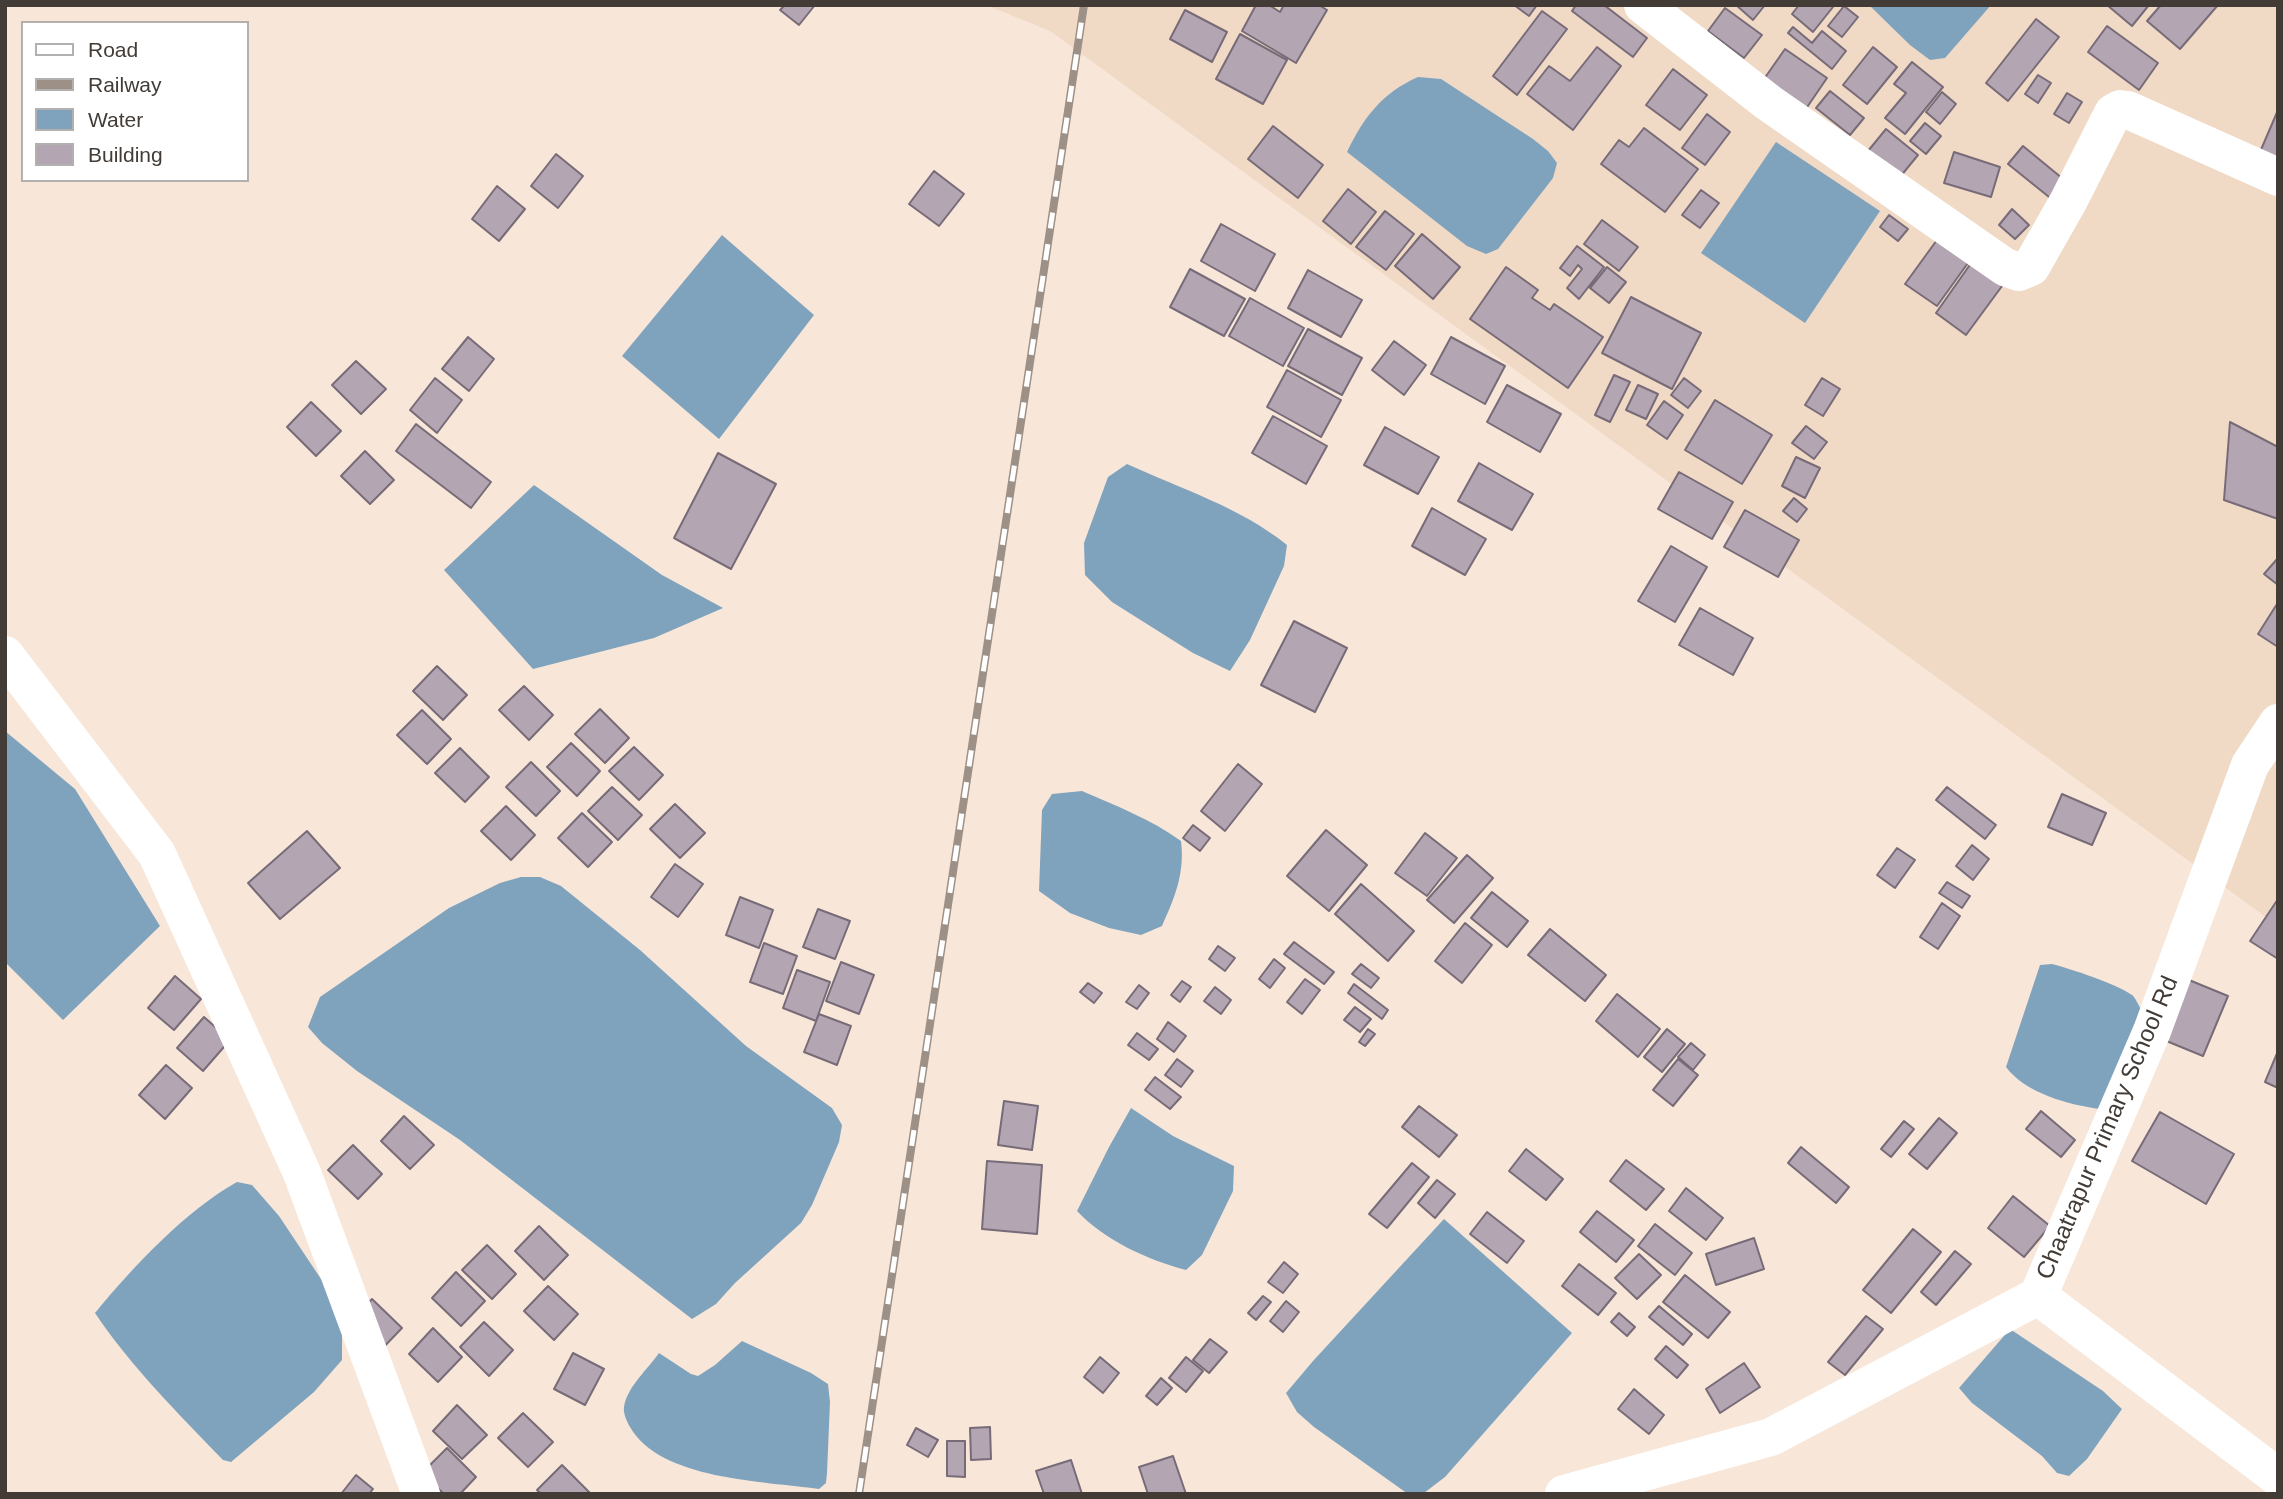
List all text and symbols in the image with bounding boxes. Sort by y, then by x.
legend [21,21,248,182]
text: Road [88,38,138,61]
text: Railway [88,73,162,96]
text: Water [88,108,143,131]
text: Building [88,143,163,166]
street label: Chaatrapur Primary School Rd [2031,972,2185,1284]

